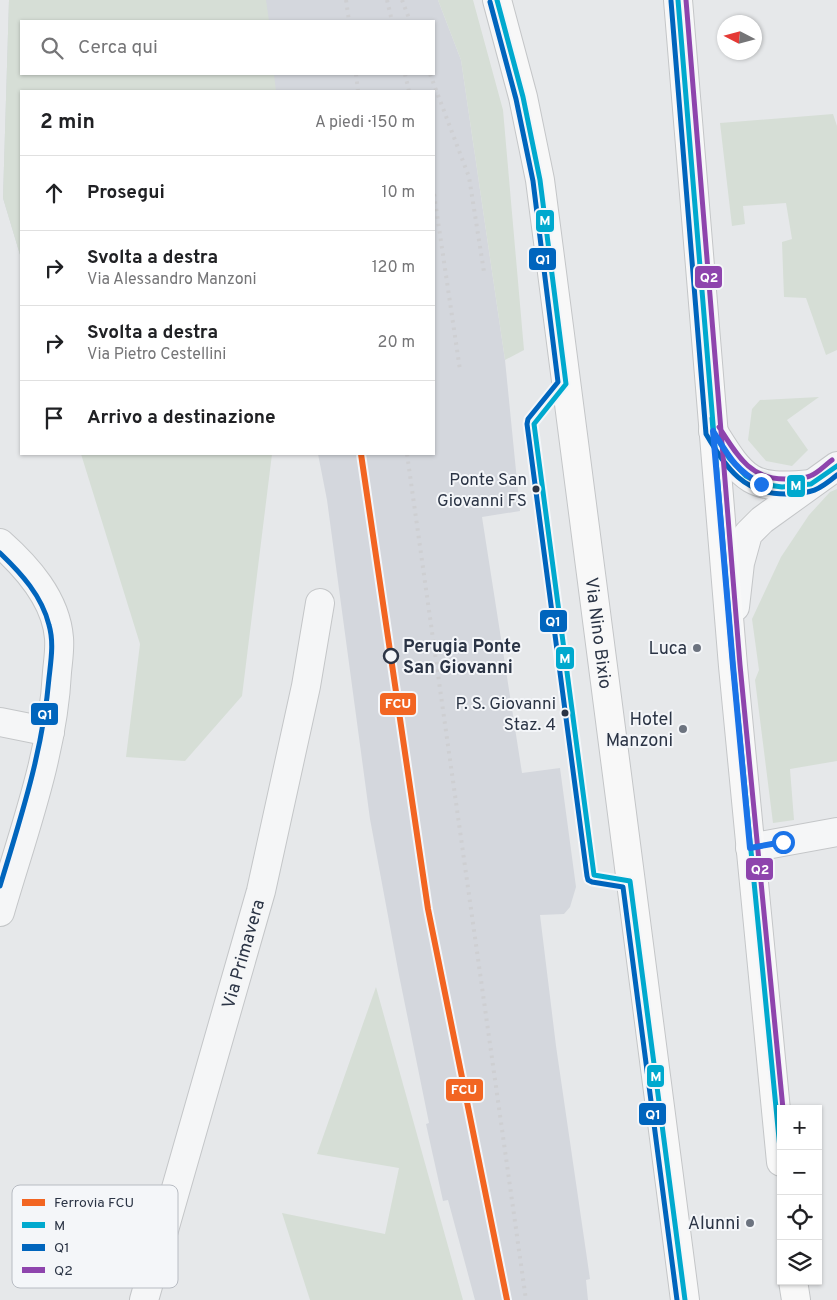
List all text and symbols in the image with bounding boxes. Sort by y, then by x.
north arrow [717,15,762,60]
search box [20,20,435,75]
icon: search [38,34,66,62]
text: Cerca qui [78,36,158,60]
text: 2 min [40,109,95,136]
text: A piedi · 150 m [315,113,415,133]
icon: ahead [40,179,68,207]
text: Prosegui [87,181,165,205]
text: 10 m [381,183,415,203]
line badge: M [535,209,555,233]
text: M [539,213,551,230]
text: Svolta a destra [87,246,218,270]
line badge: Q1 [528,247,557,271]
text: Q1 [535,252,551,269]
icon: right [40,254,68,282]
text: 120 m [372,258,415,278]
line badge: Q2 [694,265,723,289]
text: Via Alessandro Manzoni [87,270,257,290]
text: Q2 [700,270,718,287]
text: Svolta a destra [87,321,218,345]
icon: right [40,329,68,357]
text: 20 m [378,333,415,353]
text: Via Pietro Cestellini [87,345,226,365]
icon: arrive [40,404,68,432]
text: Arrivo a destinazione [87,406,276,430]
place label: Ponte San Giovanni FS [437,470,527,513]
route end [750,473,773,496]
line badge: M [786,474,806,498]
text: M [790,478,802,495]
marker: Ponte San Giovanni FS [531,484,541,494]
street label: Via Nino Bixio [579,576,616,690]
line badge: Q1 [539,609,568,633]
text: Q1 [545,614,561,631]
place label: Perugia Ponte San Giovanni [403,636,521,680]
place label: Luca [649,638,687,661]
marker: Luca [691,642,703,654]
line badge: M [555,646,575,670]
marker: Perugia Ponte San Giovanni [383,648,399,664]
text: M [559,651,571,668]
line badge: FCU [379,692,417,716]
place label: P. S. Giovanni Staz. 4 [455,694,556,737]
text: FCU [385,696,411,713]
line badge: Q1 [30,702,59,726]
text: Q1 [37,707,53,724]
marker: P. S. Giovanni Staz. 4 [560,708,570,718]
place label: Hotel Manzoni [606,709,673,753]
marker: Hotel Manzoni [677,723,689,735]
route start [772,831,795,854]
line badge: Q2 [745,857,774,881]
text: Q2 [751,862,769,879]
street label: Via Primavera [218,897,271,1012]
line badge: M [646,1064,665,1088]
text: M [650,1069,662,1086]
line badge: FCU [445,1078,484,1102]
text: FCU [451,1082,477,1099]
line badge: Q1 [638,1102,667,1126]
map controls [777,1105,822,1285]
button: + [777,1105,822,1150]
text: Q1 [645,1107,661,1124]
button: − [777,1150,822,1195]
legend [12,1185,178,1288]
text: Ferrovia FCU [54,1195,134,1212]
button: locate [777,1195,822,1240]
place label: Alunni [688,1213,740,1236]
marker: Alunni [744,1217,756,1229]
text: M [54,1218,65,1235]
text: Q1 [54,1240,69,1257]
button: layers [777,1240,822,1285]
text: Q2 [54,1263,73,1280]

